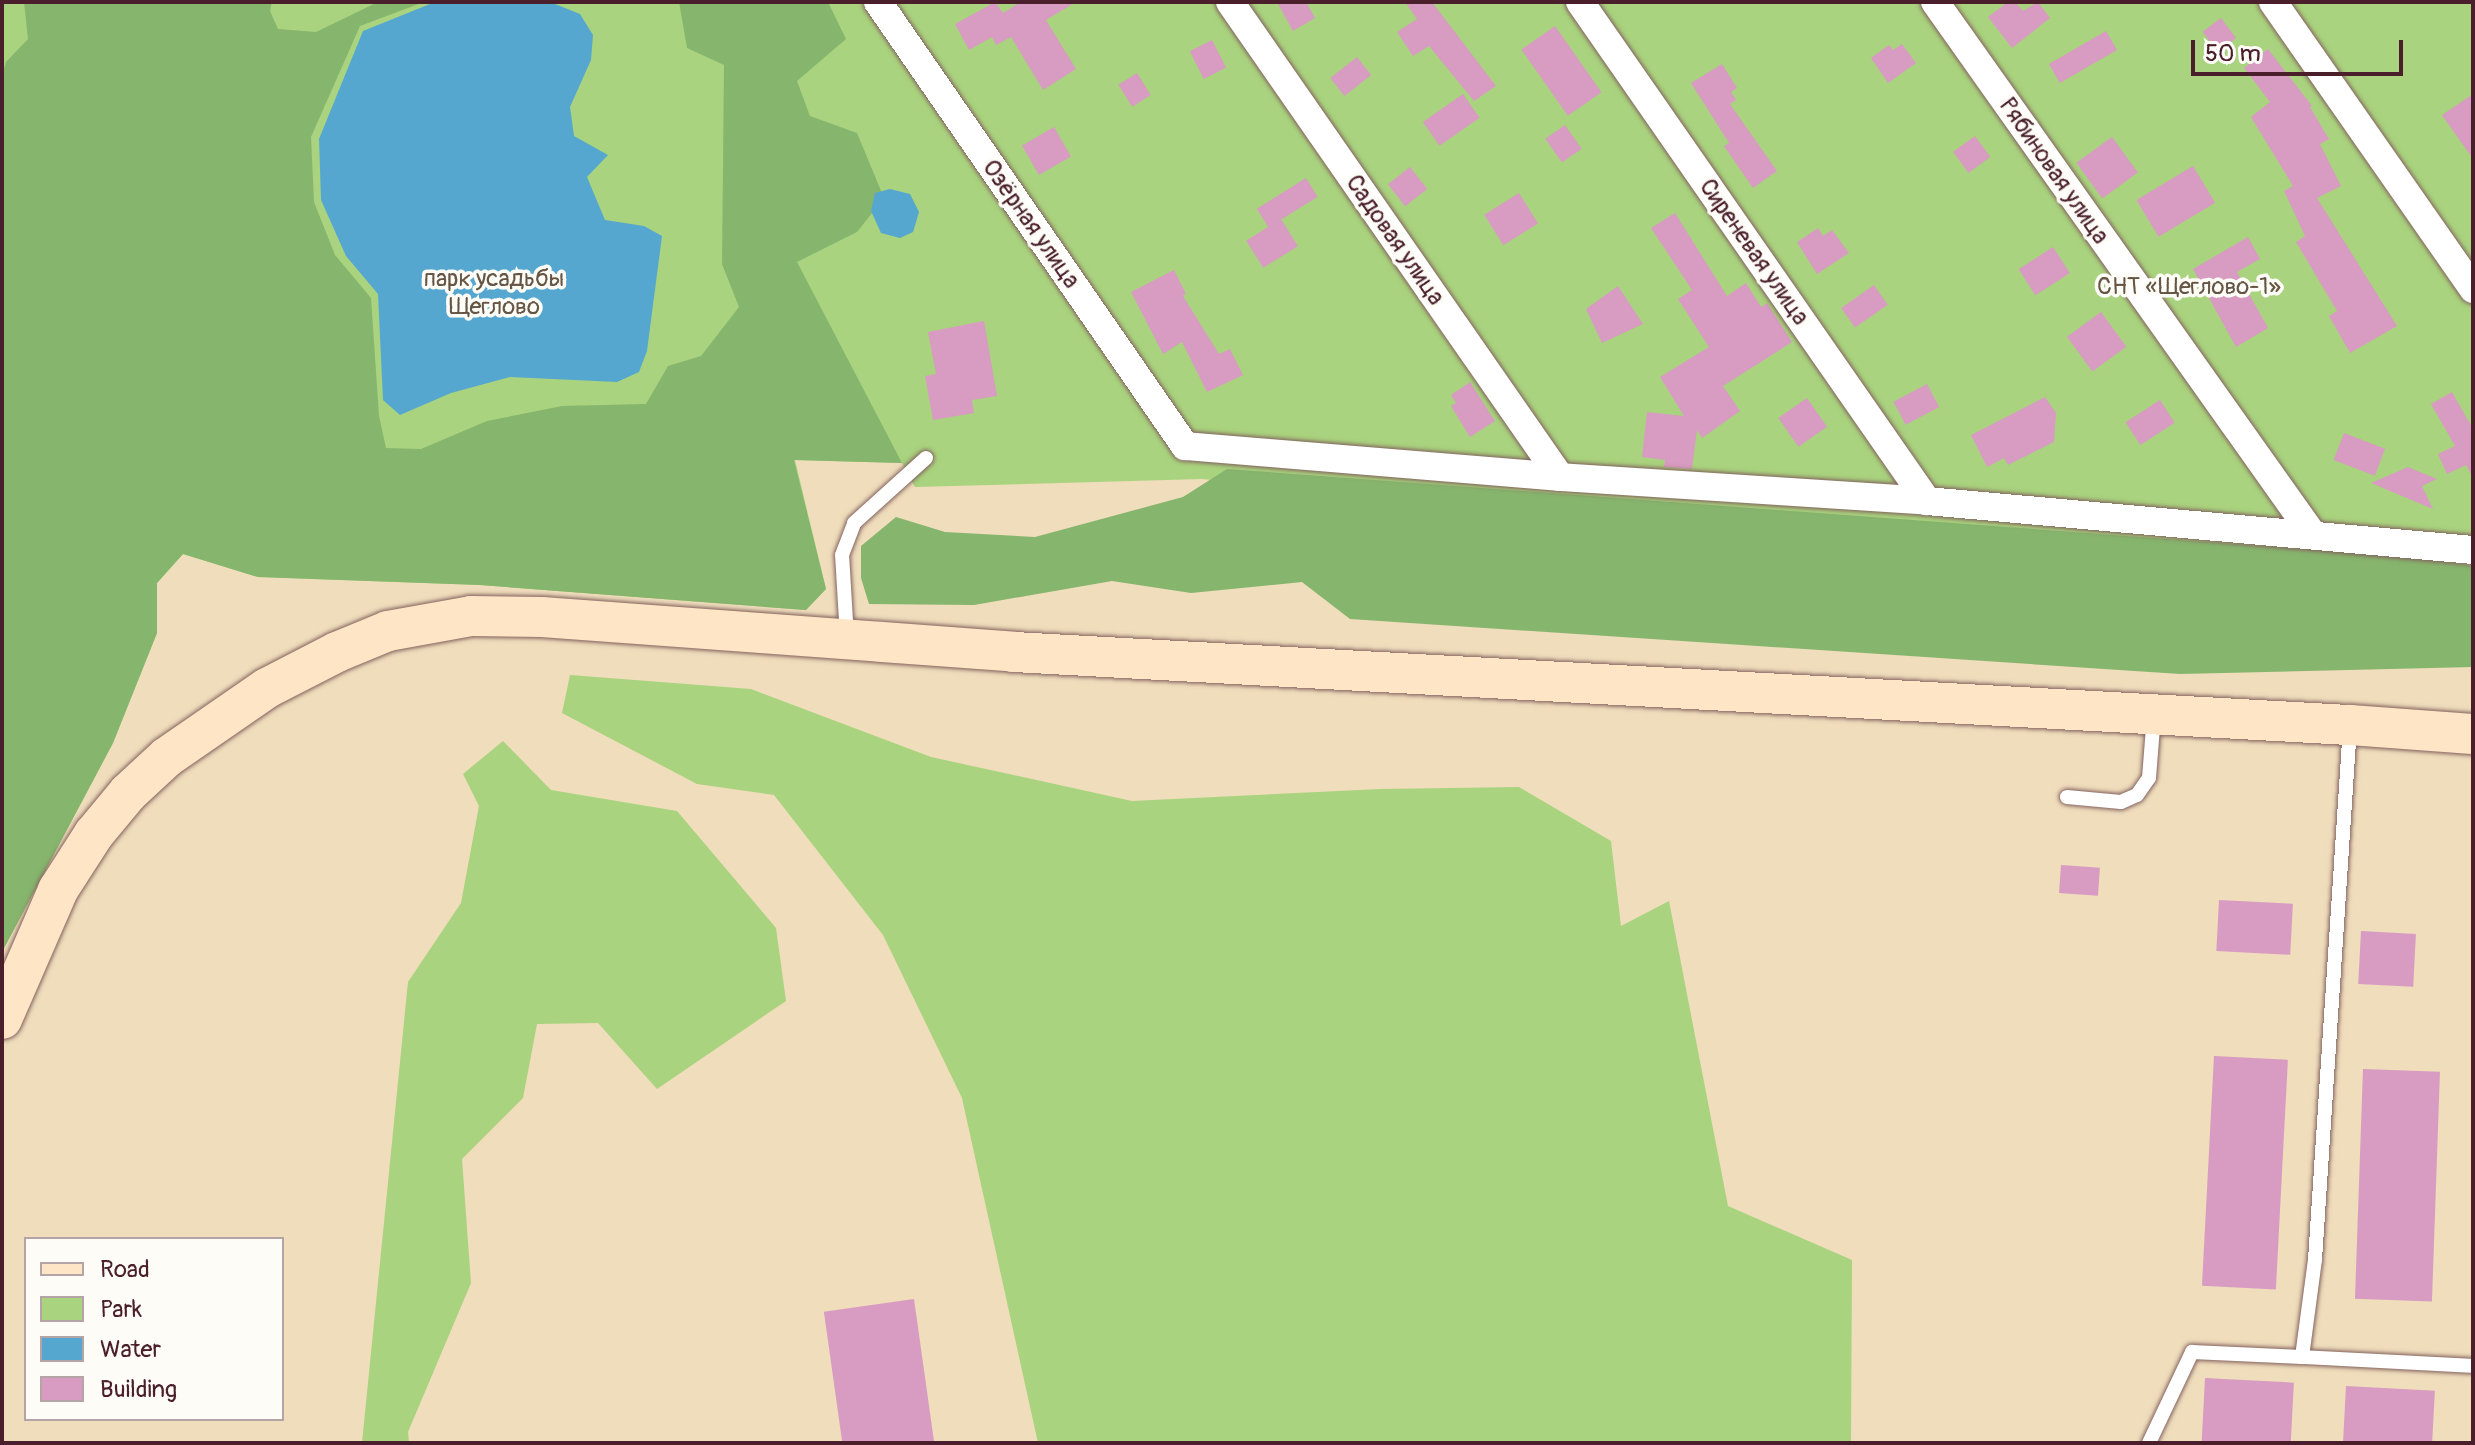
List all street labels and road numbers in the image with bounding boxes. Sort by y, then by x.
street label: Рябиновая улица [1993,92,2115,250]
street label: Озёрная улица [976,154,1086,294]
street label: Садовая улица [1339,169,1451,311]
street label: Сиреневая улица [1693,173,1815,331]

